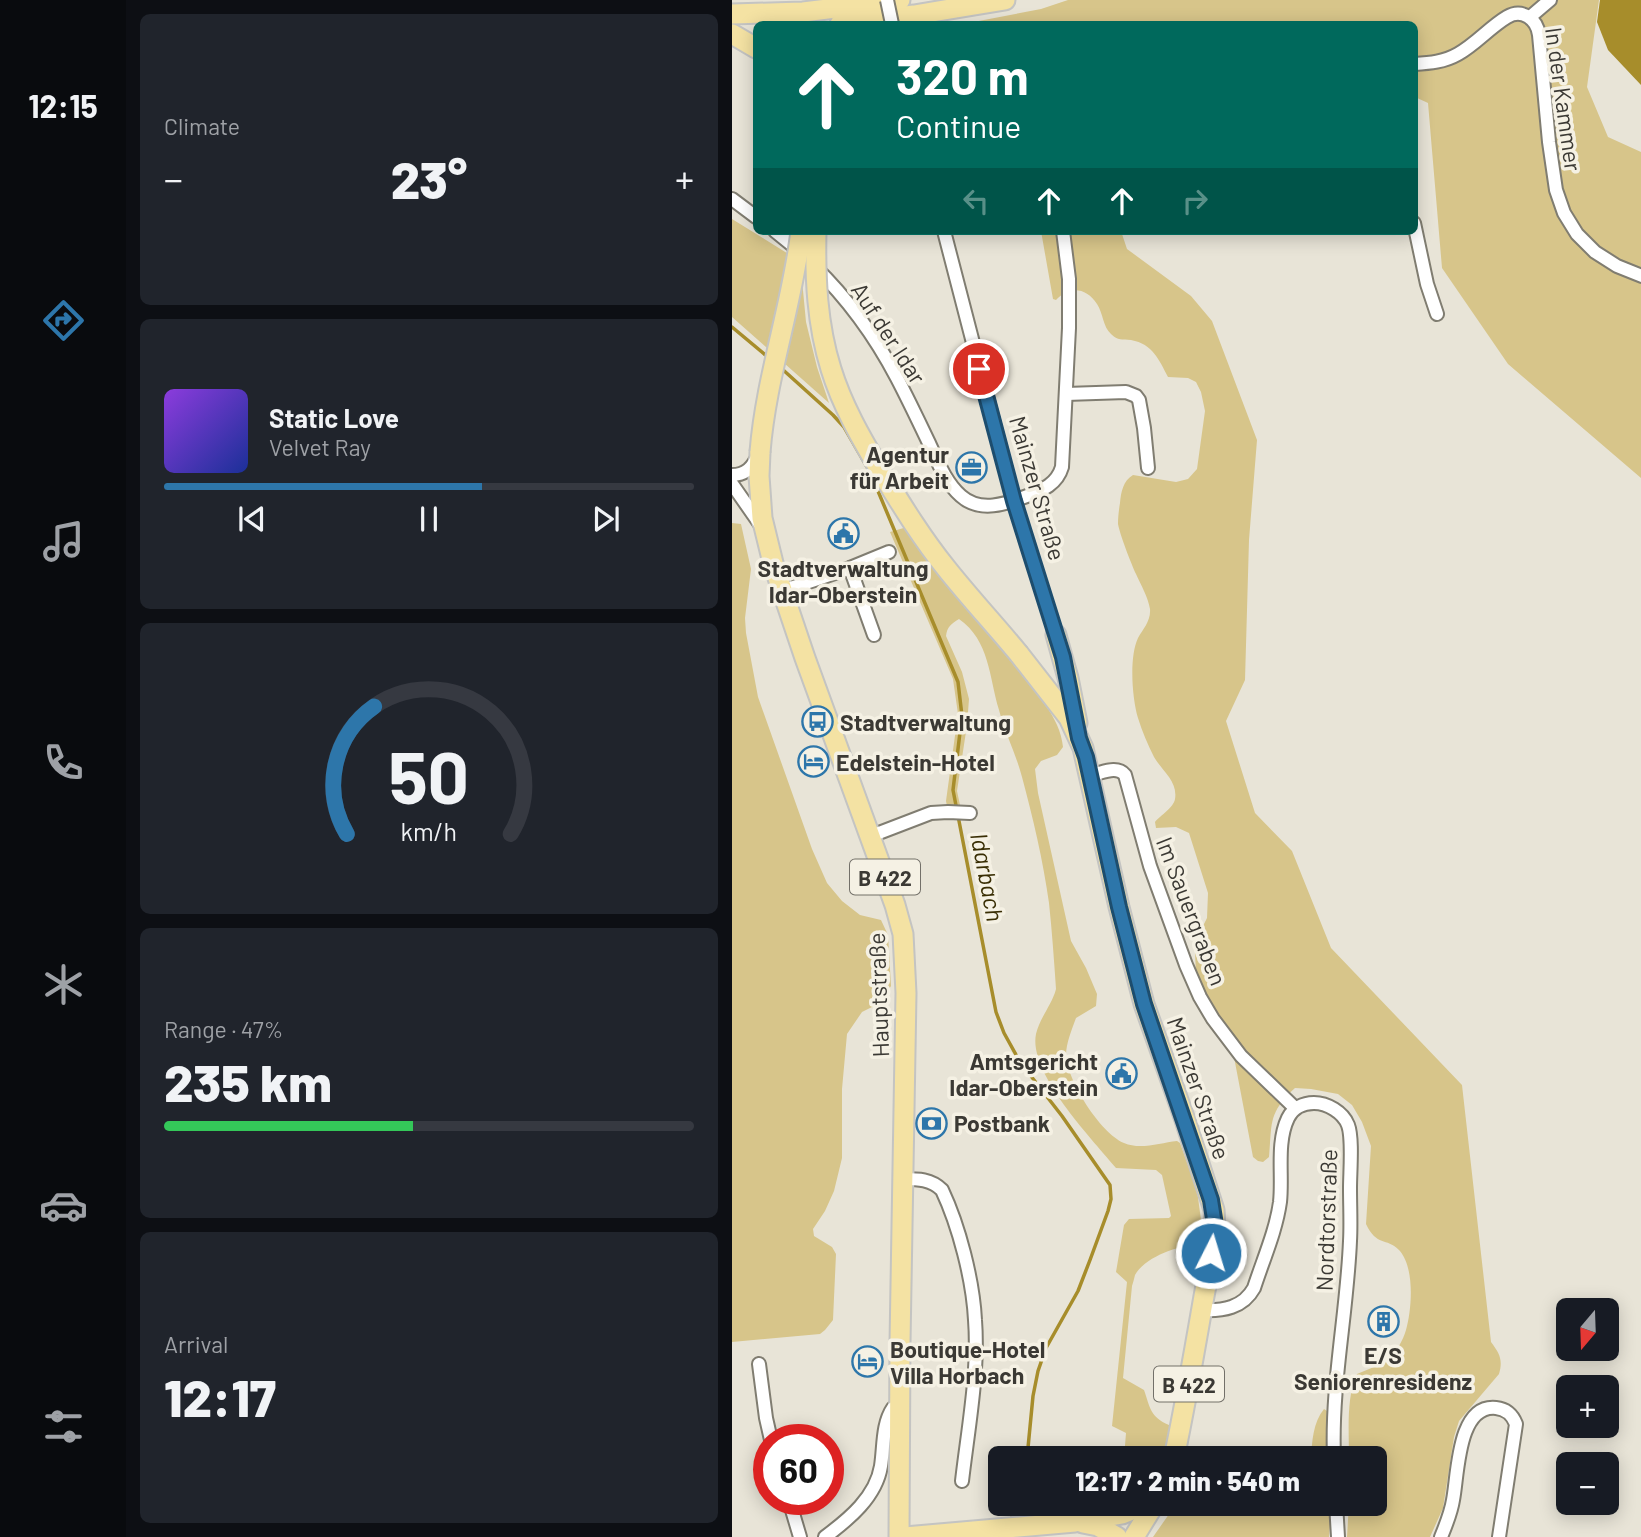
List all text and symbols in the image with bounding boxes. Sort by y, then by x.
street label: In der Kammer [1540,25,1588,173]
text: 320 m [896,46,1029,105]
icon: ahead [781,49,872,140]
text: 12:15 [28,86,98,124]
text: Continue [896,106,1021,144]
text: Climate [164,112,240,140]
text: 23° [391,147,467,209]
text: − [164,155,183,201]
text: + [675,155,694,201]
icon: left [957,182,995,220]
icon: ahead [1030,182,1068,220]
icon: ahead [1103,182,1141,220]
icon: right [1176,182,1214,220]
street label: Auf der Idar [846,277,933,390]
icon: directions [39,296,88,345]
pin [949,339,1009,399]
icon: arrive [960,350,998,388]
text: Static Love [269,402,399,433]
street label: Mainzer Straße [1004,413,1072,563]
text: Velvet Ray [269,433,371,461]
place label: Agentur für Arbeit [850,440,949,494]
office icon: Agentur für Arbeit [955,450,989,484]
icon: previous [233,500,271,538]
icon: pause [410,500,448,538]
icon: next [587,500,625,538]
icon: music [39,517,88,566]
public building icon: Stadtverwaltung Idar-Oberstein [826,517,860,551]
place label: Stadtverwaltung Idar-Oberstein [758,554,928,608]
bus stop icon: Stadtverwaltung [800,705,834,739]
place label: Stadtverwaltung [840,708,1011,736]
text: 50 [389,732,469,820]
icon: phone [39,738,88,787]
hotel icon: Edelstein-Hotel [796,745,830,779]
place label: Edelstein-Hotel [836,748,995,776]
text: km/h [401,816,457,846]
water label: Idarbach [965,830,1011,924]
street label: Im Sauergraben [1151,833,1233,989]
road number: B 422 [850,860,920,894]
street label: Hauptstraße [862,932,894,1058]
icon: climate [39,960,88,1009]
street label: Mainzer Straße [1162,1013,1236,1163]
text: Range · 47% [164,1015,283,1043]
place label: Amtsgericht Idar-Oberstein [949,1047,1098,1101]
text: 235 km [164,1050,332,1112]
public building icon: Amtsgericht Idar-Oberstein [1104,1057,1138,1091]
bank icon: Postbank [914,1106,948,1140]
place label: Postbank [954,1109,1050,1137]
street label: Nordtorstraße [1310,1148,1342,1292]
icon: car [39,1181,88,1230]
position arrow [1174,1216,1248,1290]
north arrow [1556,1298,1619,1362]
map controls [1556,1298,1619,1515]
building icon: E/S Seniorenresidenz [1366,1304,1400,1338]
text: Arrival [164,1330,228,1358]
place label: Boutique-Hotel Villa Horbach [890,1335,1045,1389]
place label: E/S Seniorenresidenz [1294,1341,1472,1395]
hotel icon: Boutique-Hotel Villa Horbach [850,1345,884,1379]
text: 12:17 [164,1365,276,1427]
road number: B 422 [1154,1366,1224,1402]
button: + [1556,1375,1619,1438]
icon: filters [39,1402,88,1451]
speed limit sign: 60 [753,1424,844,1515]
button: − [1556,1452,1619,1515]
text: 12:17 · 2 min · 540 m [1075,1465,1300,1496]

